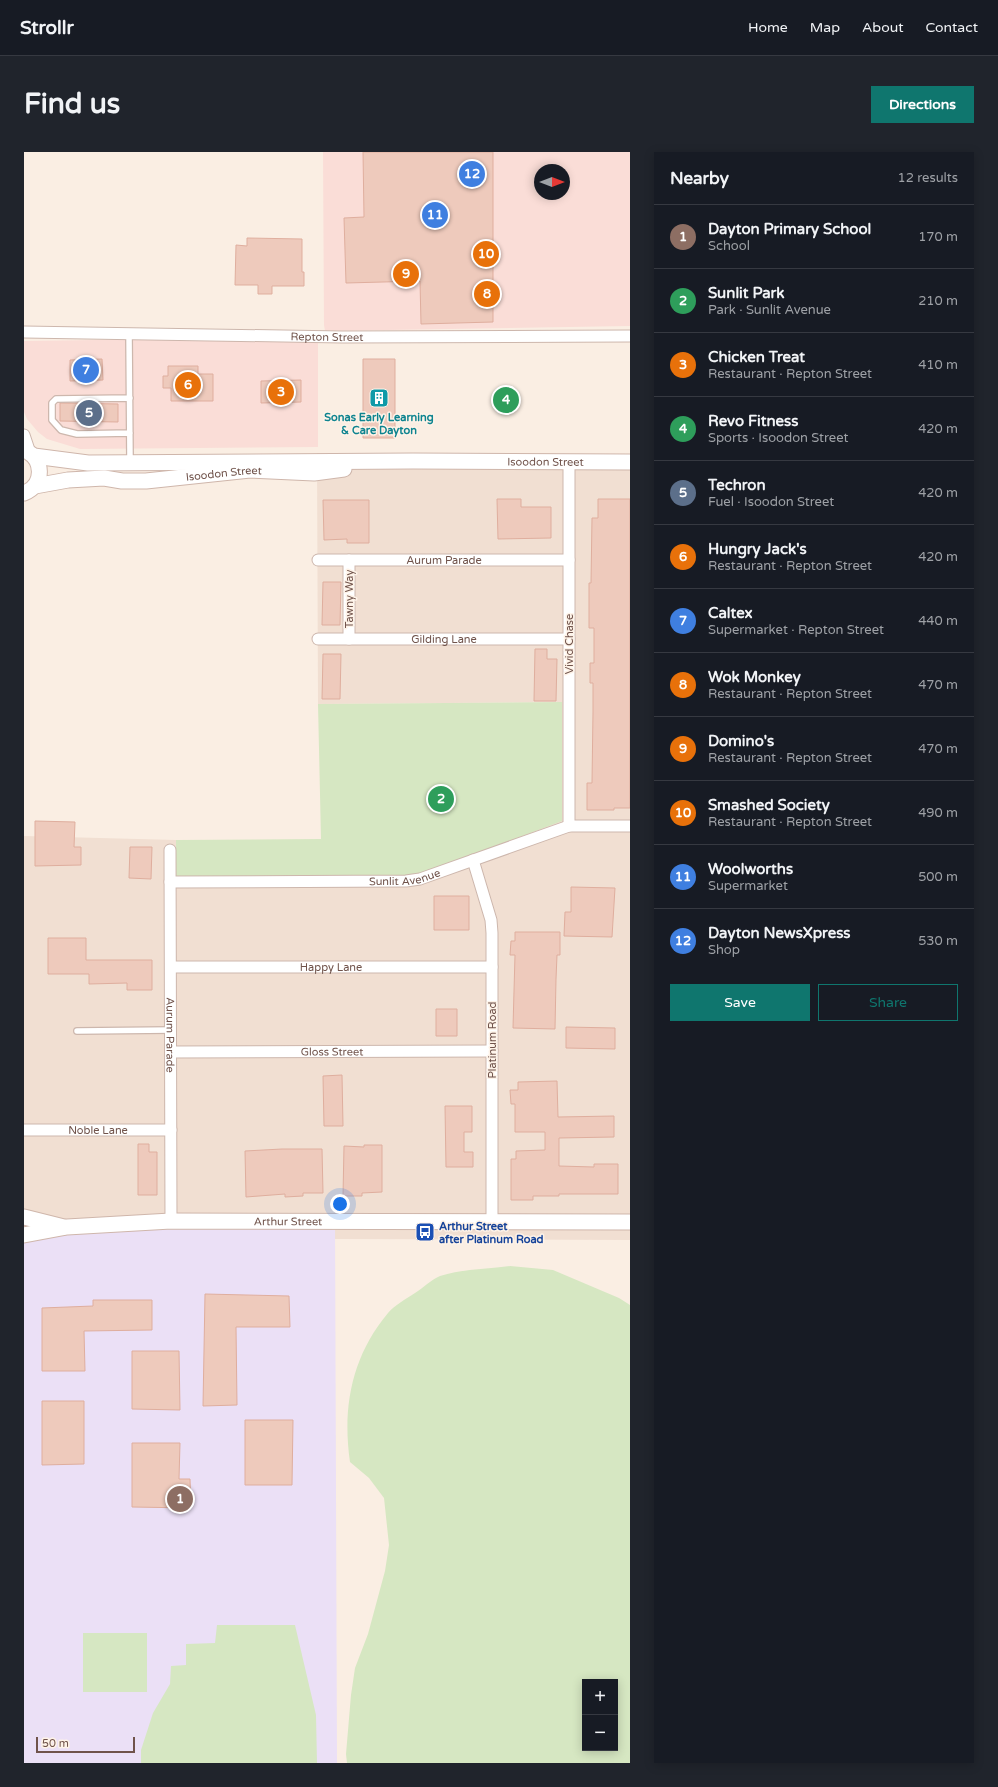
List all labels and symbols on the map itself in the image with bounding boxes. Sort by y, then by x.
pin: 12 [459,159,485,189]
north arrow [534,164,570,200]
pin: 11 [422,200,448,230]
pin: 10 [473,239,499,269]
pin: 9 [393,259,419,289]
pin: 8 [474,279,500,309]
street label: Repton Street [290,330,363,344]
pin: 7 [73,355,99,385]
pin: 6 [175,370,201,400]
pin: 3 [268,377,294,407]
pin: 4 [493,385,519,415]
building icon: Sonas Early Learning & Care Dayton [368,387,390,409]
pin: 5 [76,398,102,428]
place label: Sonas Early Learning & Care Dayton [324,411,434,438]
street label: Isoodon Street [507,455,584,468]
street label: Isoodon Street [185,463,262,483]
street label: Aurum Parade [406,554,482,567]
street label: Tawny Way [343,570,356,628]
street label: Vivid Chase [563,614,576,674]
street label: Gilding Lane [411,633,477,646]
pin: 2 [428,784,454,814]
street label: Sunlit Avenue [369,866,442,888]
street label: Happy Lane [300,961,362,974]
street label: Aurum Parade [164,997,177,1073]
street label: Platinum Road [486,1001,499,1079]
street label: Gloss Street [301,1045,363,1058]
street label: Noble Lane [68,1124,128,1137]
your location [330,1194,350,1214]
street label: Arthur Street [254,1215,322,1228]
place label: Arthur Street after Platinum Road [439,1220,544,1246]
bus stop icon: Arthur Street after Platinum Road [414,1221,436,1243]
pin: 1 [167,1484,193,1514]
scale bar [36,1735,135,1754]

